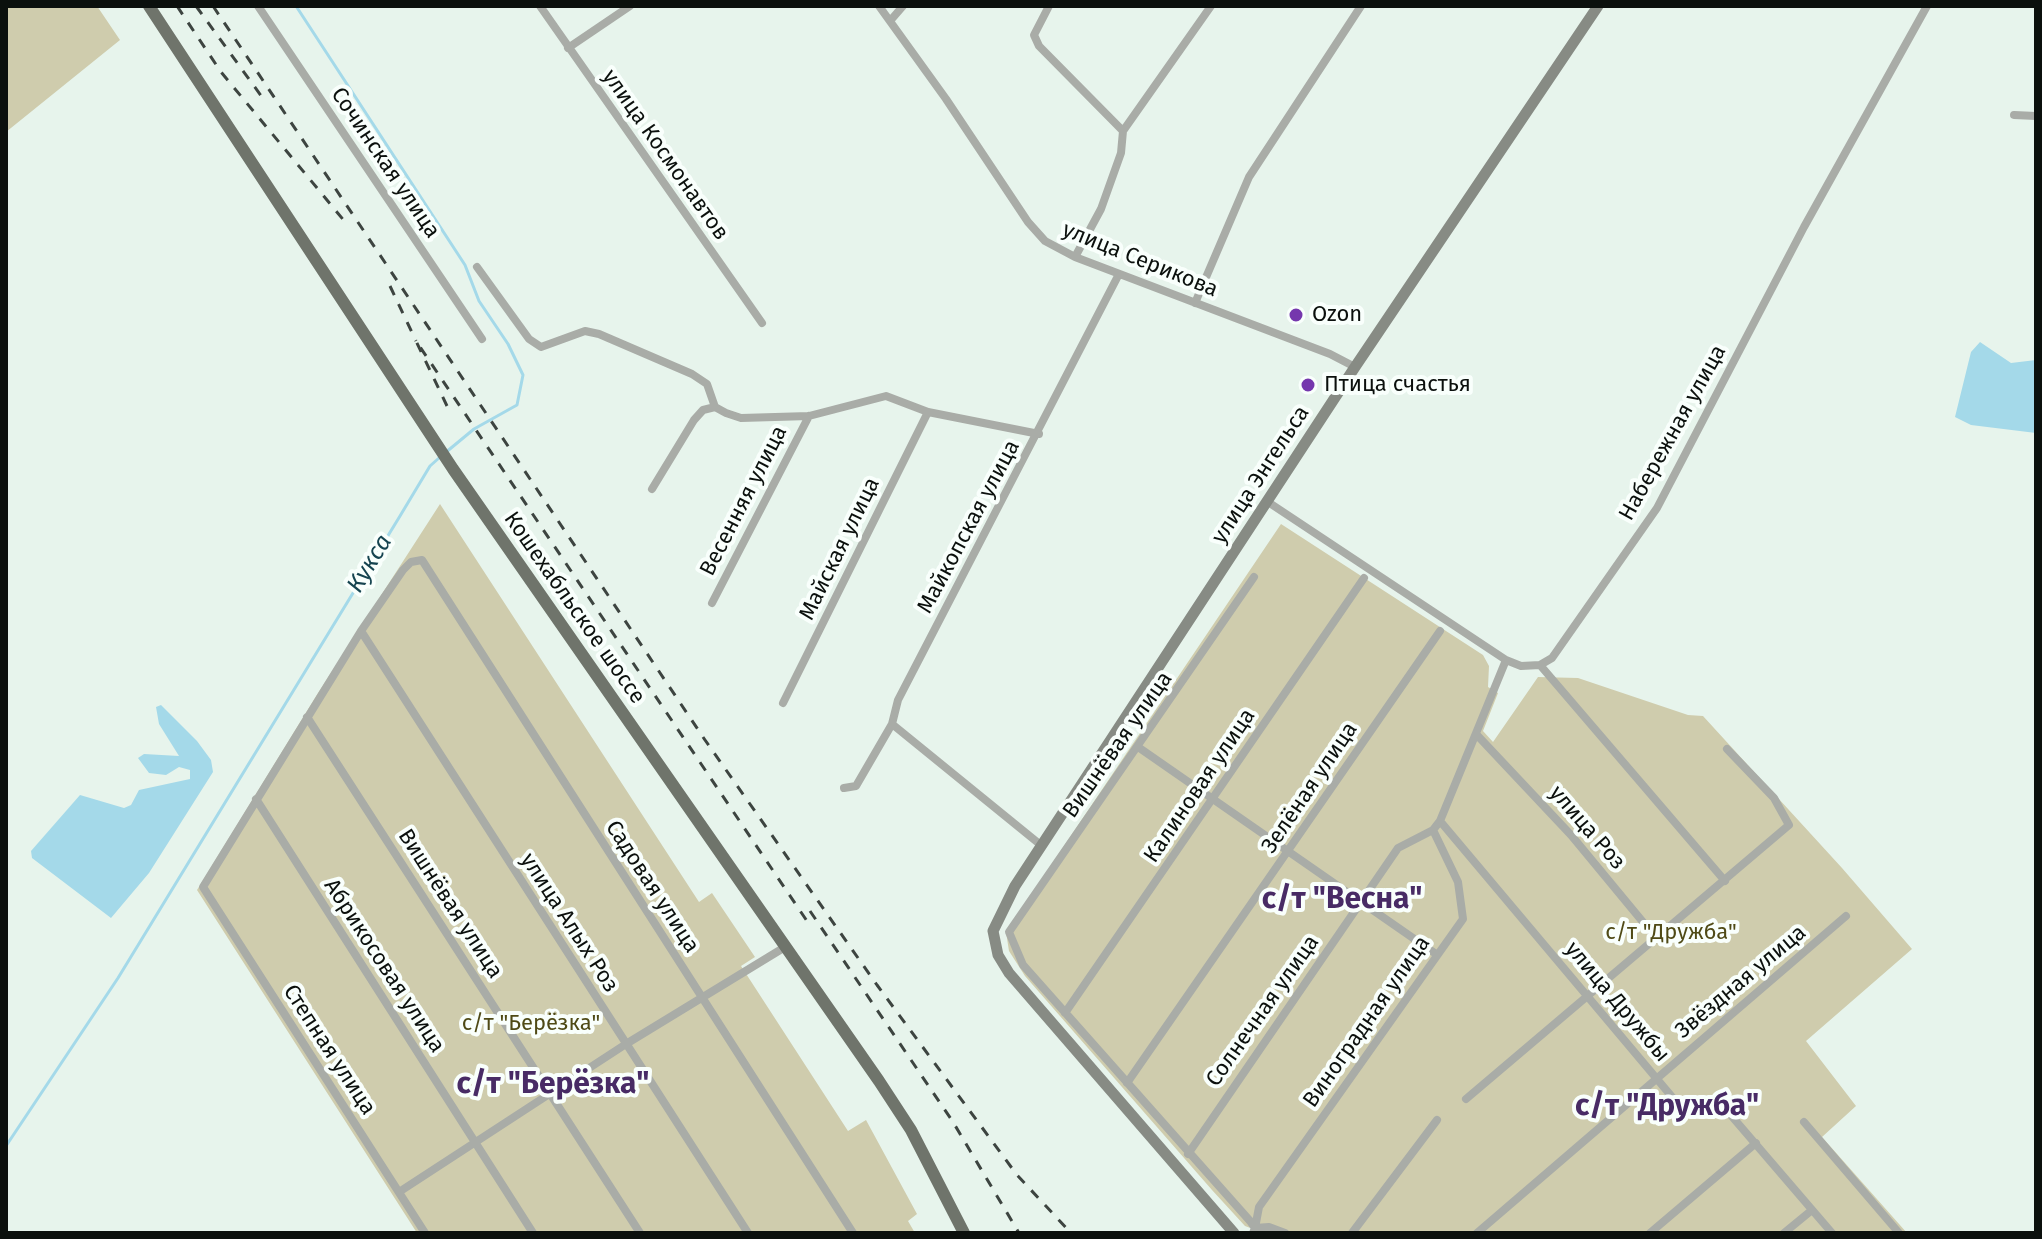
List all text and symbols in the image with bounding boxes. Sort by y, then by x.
street label: улица Космонавтов [596,65,734,245]
street label: Сочинская улица [325,83,445,243]
street label: улица Серикова [1058,217,1222,303]
place label: Ozon [1312,302,1362,328]
marker: Ozon [1287,306,1305,324]
street label: Набережная улица [1614,341,1732,525]
place label: Птица счастья [1324,372,1471,398]
marker: Птица счастья [1299,376,1317,394]
street label: улица Энгельса [1207,401,1315,549]
street label: Весенняя улица [695,422,793,580]
street label: Майкопская улица [912,436,1026,618]
street label: Майская улица [794,474,886,624]
street label: Кошехабльское шоссе [498,507,650,709]
water label: Кукса [341,530,399,598]
street label: Вишнёвая улица [1058,667,1178,823]
street label: Калиновая улица [1139,704,1261,868]
street label: Зелёная улица [1257,718,1363,858]
street label: улица Роз [1543,781,1631,875]
street label: Садовая улица [599,816,705,958]
street label: Вишнёвая улица [392,824,508,984]
street label: улица Алых Роз [514,849,624,997]
street label: Абрикосовая улица [318,874,450,1058]
district label: с/т "Весна" [1262,882,1422,918]
park label: с/т "Дружба" [1605,920,1737,946]
street label: Звёздная улица [1670,920,1812,1044]
street label: Солнечная улица [1201,930,1325,1092]
street label: Виноградная улица [1298,931,1436,1113]
street label: улица Дружбы [1559,936,1675,1068]
street label: Степная улица [277,980,381,1120]
park label: с/т "Берёзка" [462,1011,600,1037]
district label: с/т "Берёзка" [457,1067,649,1103]
district label: с/т "Дружба" [1575,1089,1759,1125]

